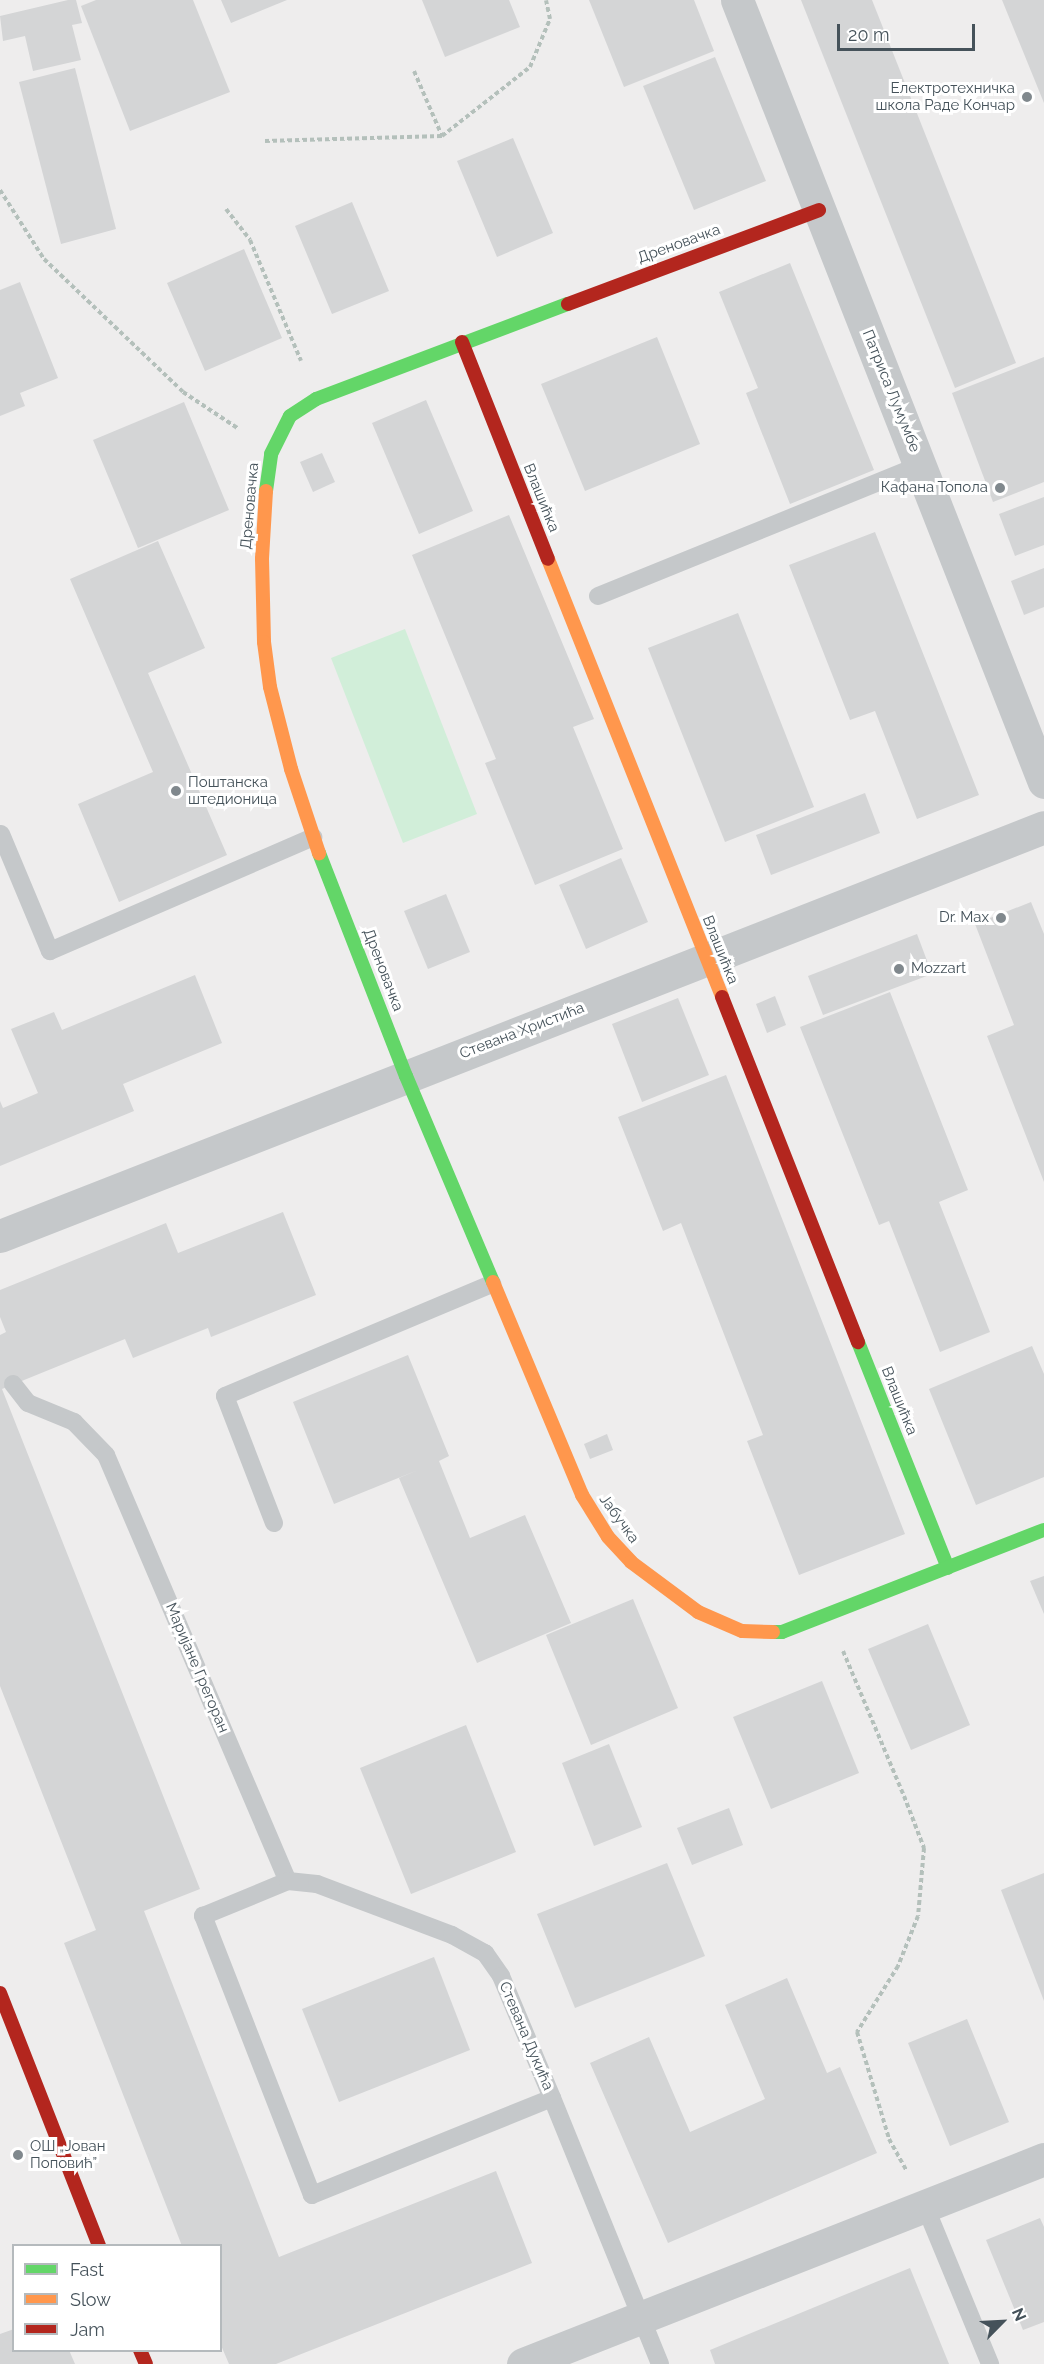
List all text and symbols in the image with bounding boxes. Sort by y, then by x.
scale bar [840,12,978,50]
text: 20 m [848,24,890,45]
place label: Електротехничка школа Раде Кончар [876,79,1015,114]
marker: Електротехничка школа Раде Кончар [1020,90,1034,104]
street label: Дреновачка [635,221,723,267]
street label: Патриса Лумумбе [858,327,924,455]
street label: Влашићка [519,461,563,535]
street label: Дреновачка [237,462,263,550]
place label: Кафана Топола [880,479,988,497]
marker: Кафана Топола [993,481,1007,495]
place label: Поштанска штедионица [188,773,277,808]
marker: Поштанска штедионица [169,784,183,798]
place label: Dr. Max [939,909,989,927]
marker: Dr. Max [994,911,1008,925]
street label: Влашићка [698,913,742,987]
street label: Дреновачка [359,926,407,1014]
place label: Mozzart [911,960,966,978]
marker: Mozzart [892,962,906,976]
street label: Стевана Христића [457,999,587,1063]
street label: Влашићка [877,1364,921,1438]
street label: Јабучка [595,1491,643,1547]
street label: Маријане Грегоран [161,1600,233,1736]
street label: Стевана Дукића [495,1979,557,2093]
place label: ОШ „Јован Поповић” [30,2137,105,2172]
marker: ОШ „Јован Поповић” [11,2148,25,2162]
legend [12,2244,222,2352]
text: Fast [70,2259,104,2280]
text: Slow [70,2289,111,2310]
north arrow [972,2292,1032,2352]
text: N [1008,2305,1030,2324]
text: Jam [70,2319,105,2340]

